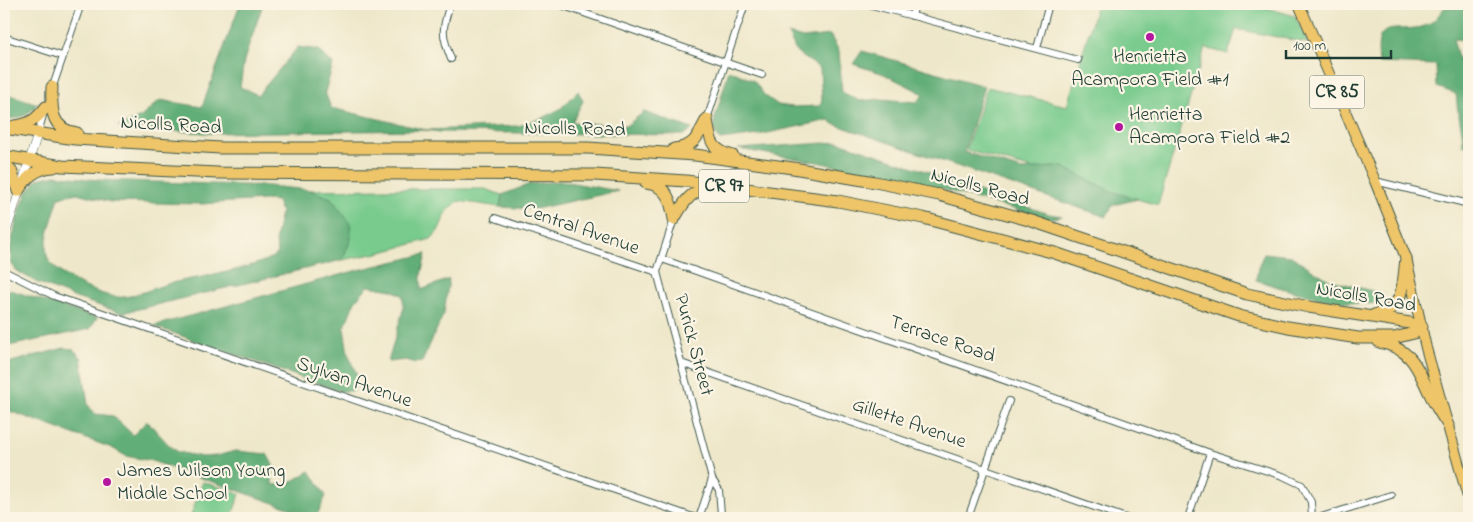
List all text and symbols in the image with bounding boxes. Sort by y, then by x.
scale bar [1286,28,1390,60]
marker: Henrietta Acampora Field #1 [1144,31,1156,43]
text: 100 m [1293,35,1326,57]
place label: Henrietta Acampora Field #1 [1071,43,1229,95]
road number: CR 85 [1310,75,1364,108]
place label: Henrietta Acampora Field #2 [1129,101,1290,153]
street label: Nicolls Road [120,109,222,143]
street label: Nicolls Road [524,115,626,145]
marker: Henrietta Acampora Field #2 [1113,121,1125,133]
street label: Nicolls Road [927,161,1033,215]
road number: CR 97 [699,170,749,202]
street label: Central Avenue [519,196,643,264]
street label: Nicolls Road [1314,275,1418,321]
street label: Purick Street [665,291,721,400]
street label: Terrace Road [885,308,999,372]
street label: Sylvan Avenue [292,350,416,416]
street label: Gillette Avenue [848,391,970,457]
place label: James Wilson Young Middle School [117,457,285,509]
marker: James Wilson Young Middle School [101,476,113,488]

